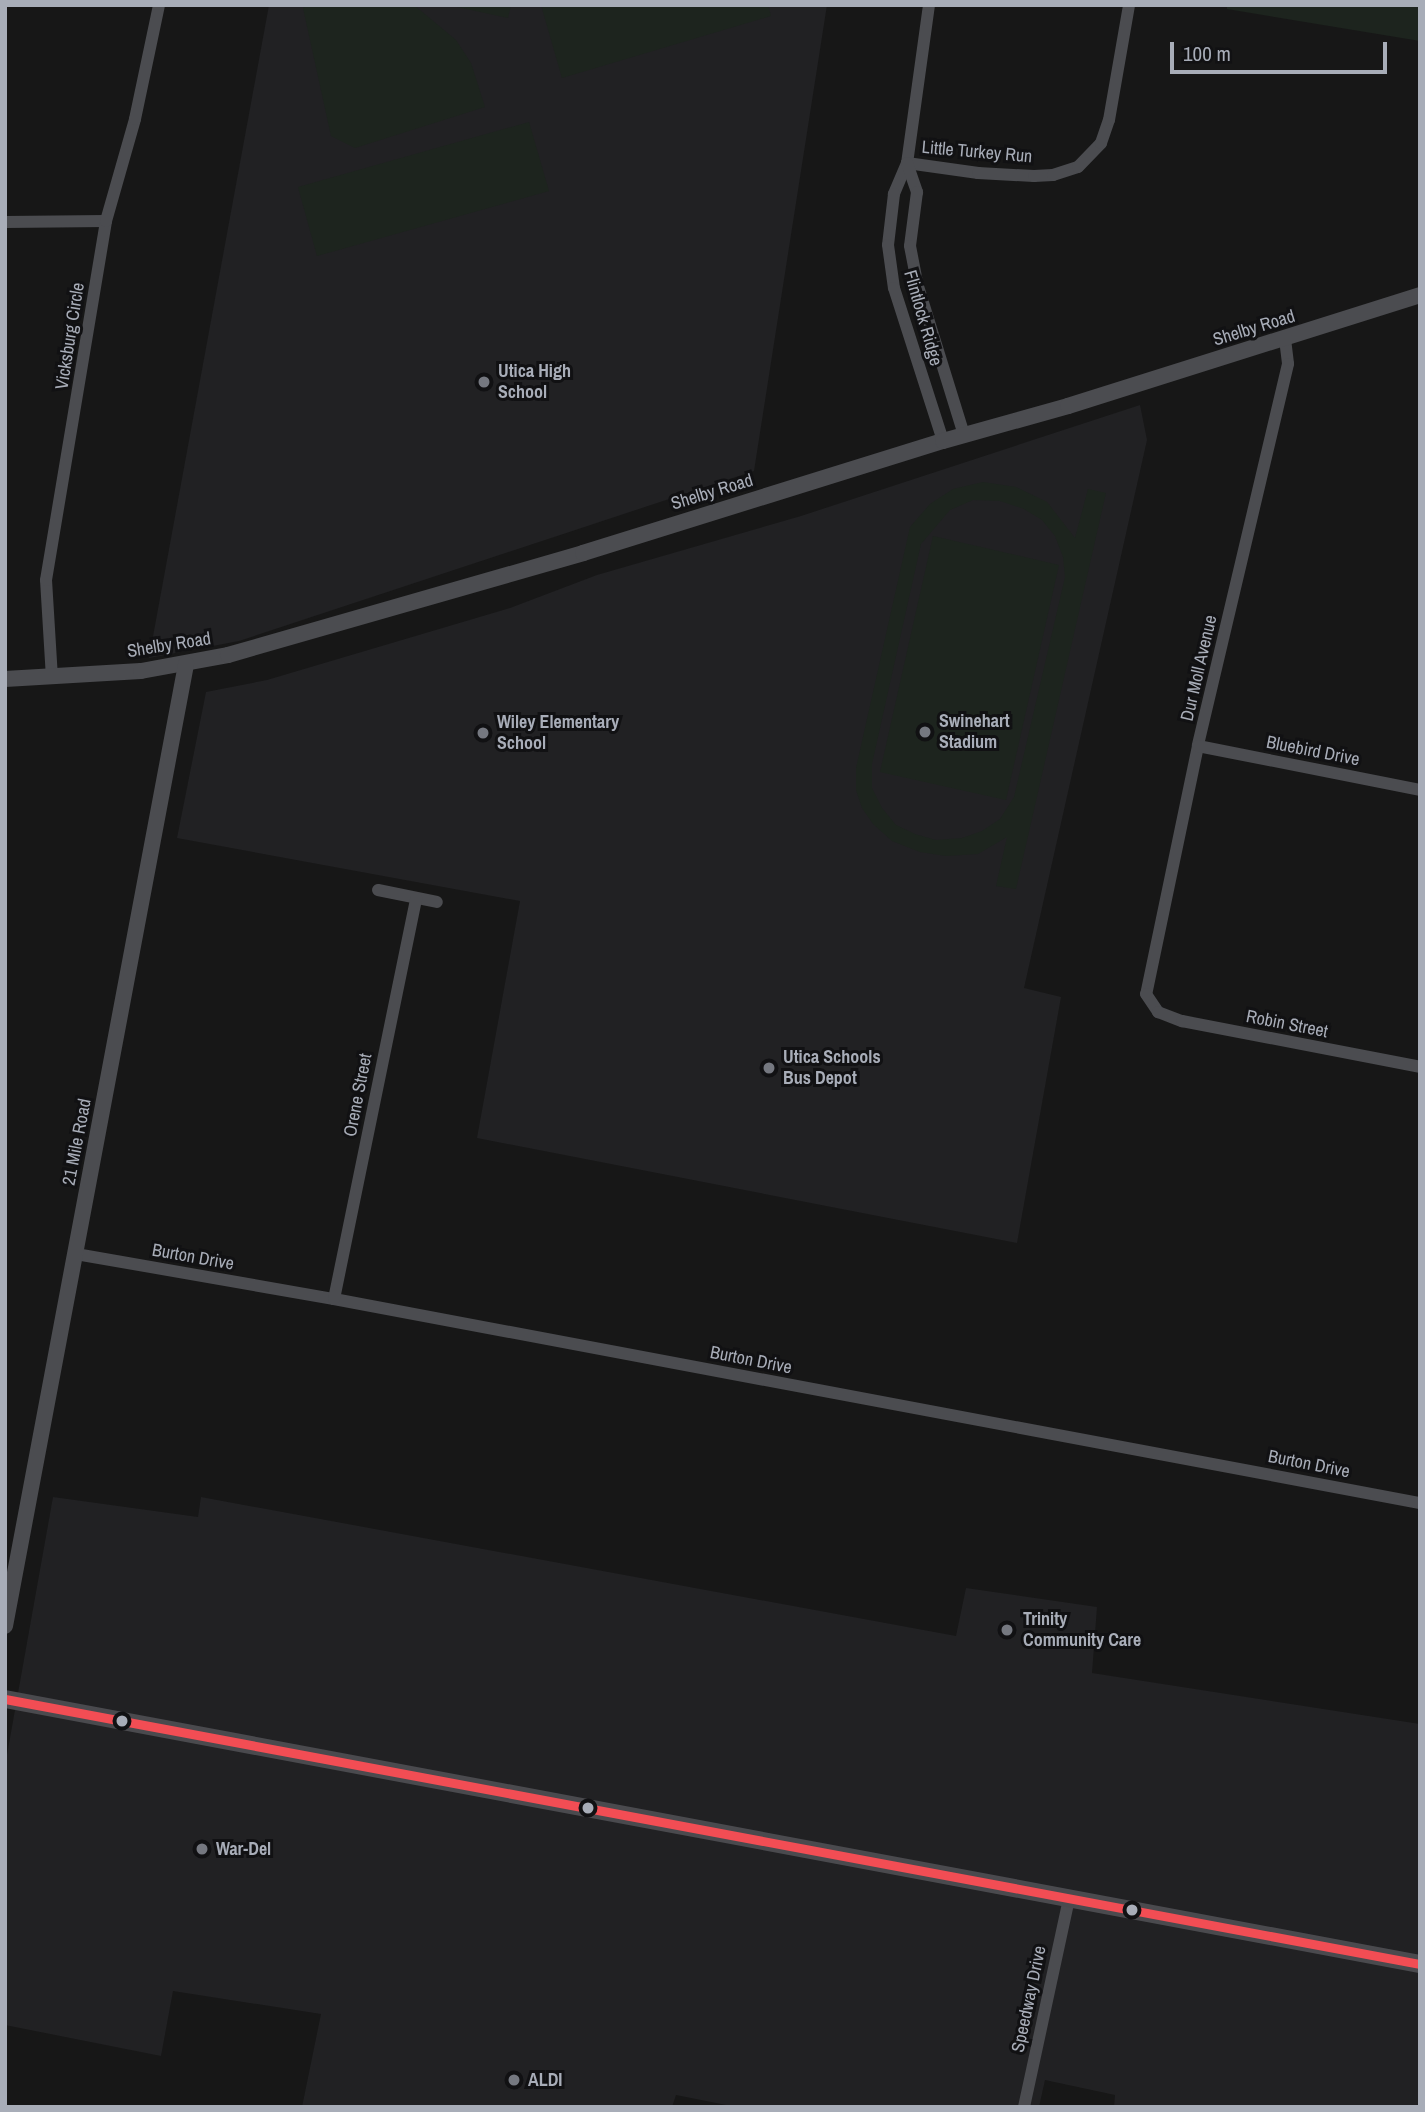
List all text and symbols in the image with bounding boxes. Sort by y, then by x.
scale bar [1173,28,1390,72]
text: 100 m [1183,39,1231,68]
street label: Little Turkey Run [921,136,1033,168]
street label: Flintlock Ridge [899,268,947,368]
street label: Vicksburg Circle [51,281,89,391]
street label: Shelby Road [1210,305,1298,351]
place label: Utica High School [498,361,571,404]
marker: Utica High School [476,374,492,390]
street label: Shelby Road [668,469,756,515]
street label: Dur Moll Avenue [1176,613,1222,723]
street label: Shelby Road [126,628,212,662]
place label: Swinehart Stadium [939,711,1010,754]
place label: Wiley Elementary School [497,712,619,754]
marker: Swinehart Stadium [917,724,933,740]
marker: Wiley Elementary School [475,725,491,741]
street label: Bluebird Drive [1265,731,1361,771]
street label: Robin Street [1244,1005,1330,1043]
place label: Utica Schools Bus Depot [783,1047,881,1090]
street label: Orene Street [339,1051,377,1139]
marker: Utica Schools Bus Depot [761,1060,777,1076]
street label: 21 Mile Road [58,1097,96,1187]
street label: Burton Drive [150,1239,236,1275]
street label: Burton Drive [708,1341,794,1379]
street label: Burton Drive [1266,1445,1352,1483]
place label: Trinity Community Care [1023,1609,1141,1652]
marker: Trinity Community Care [997,1620,1017,1640]
unlabelled marker [115,1714,129,1728]
unlabelled marker [581,1801,595,1815]
place label: War-Del [216,1838,271,1860]
marker: War-Del [194,1841,210,1857]
unlabelled marker [1125,1903,1139,1917]
street label: Speedway Drive [1007,1944,1051,2054]
place label: ALDI [528,2069,562,2091]
marker: ALDI [506,2072,522,2088]

